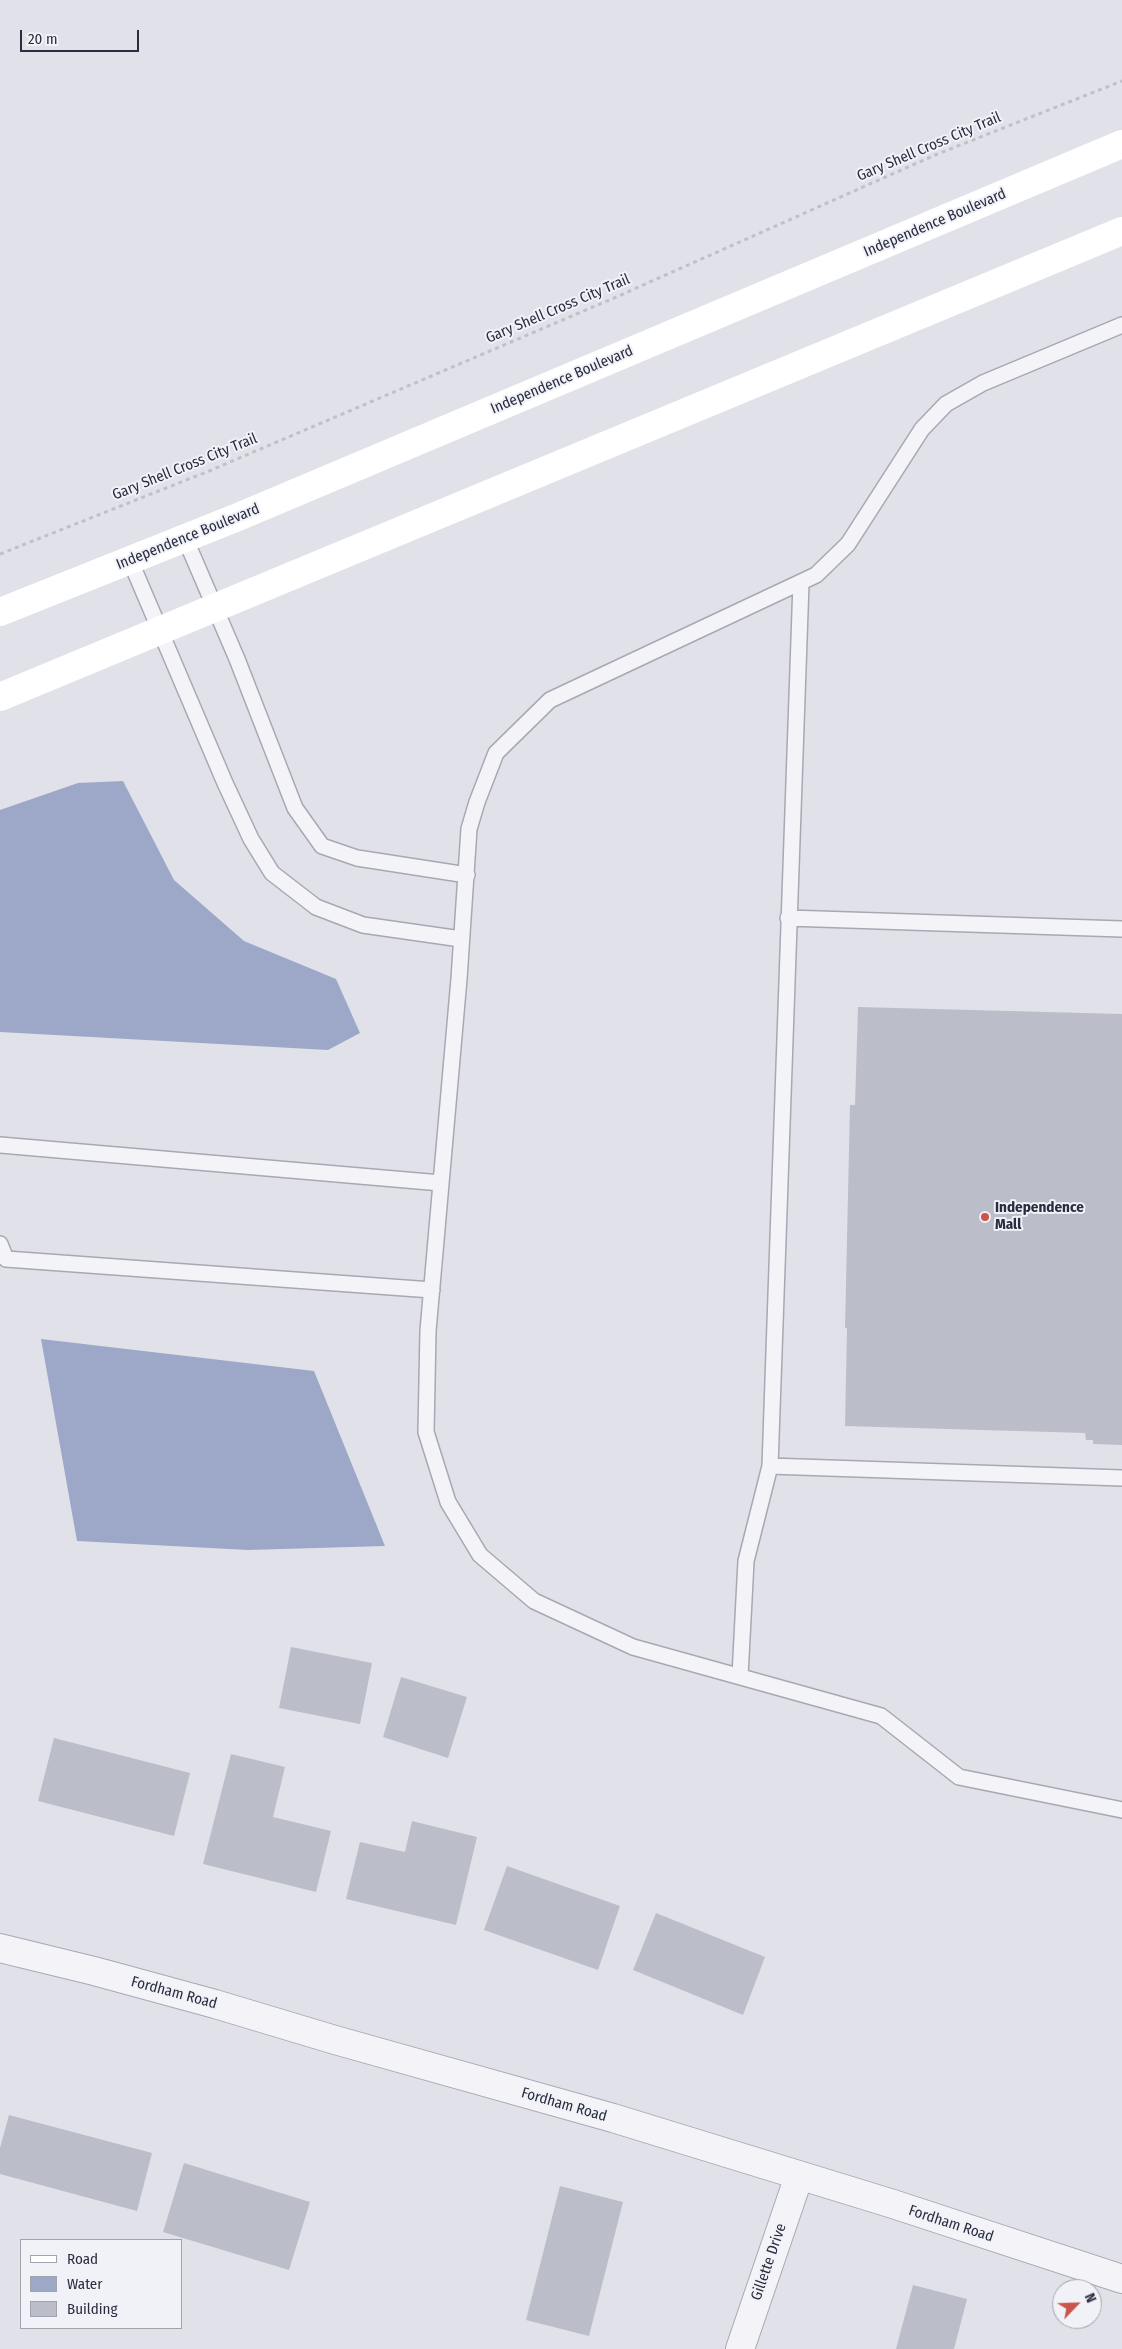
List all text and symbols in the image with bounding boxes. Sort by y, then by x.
scale bar [22,20,141,52]
text: 20 m [28,30,58,48]
street label: Gary Shell Cross City Trail [854,108,1004,186]
street label: Independence Boulevard [861,185,1009,261]
street label: Gary Shell Cross City Trail [483,270,633,348]
street label: Independence Boulevard [488,342,636,418]
street label: Gary Shell Cross City Trail [110,430,260,504]
street label: Independence Boulevard [114,500,262,574]
place label: Independence Mall [995,1199,1084,1234]
marker: Independence Mall [979,1211,991,1223]
street label: Fordham Road [129,1973,219,2013]
street label: Fordham Road [519,2084,609,2126]
street label: Fordham Road [906,2202,996,2246]
street label: Gillette Drive [747,2221,791,2303]
legend [20,2239,182,2329]
text: Road [67,2250,98,2268]
text: Water [67,2275,102,2293]
north arrow [1052,2279,1102,2329]
text: N [1081,2291,1100,2305]
text: Building [67,2300,118,2318]

